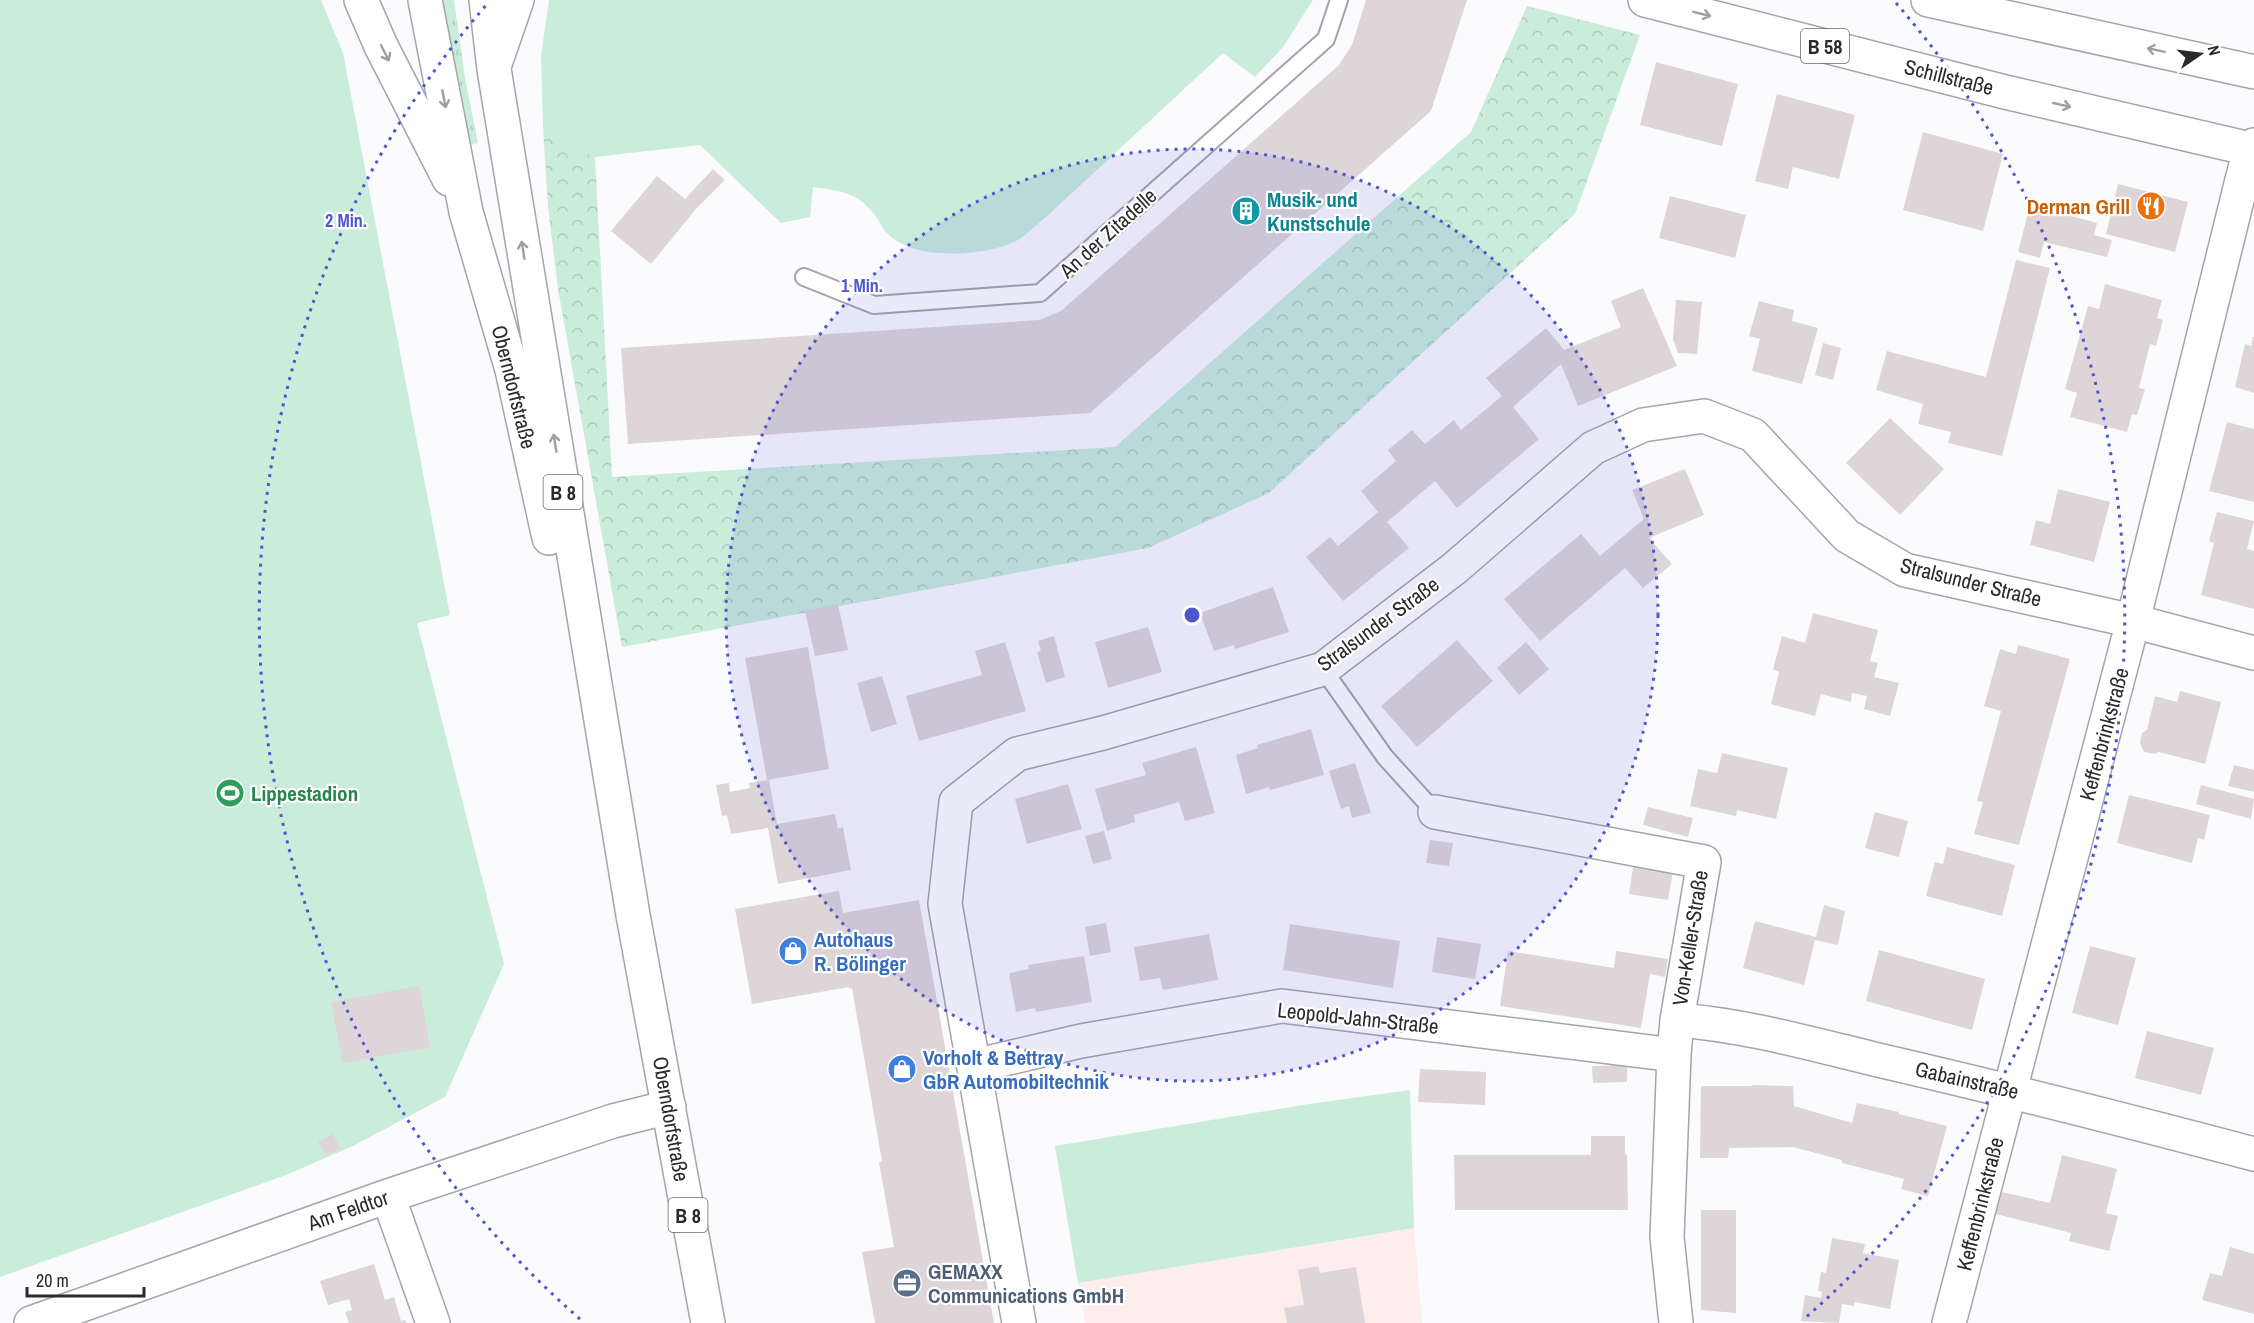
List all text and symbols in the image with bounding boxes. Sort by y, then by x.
one-way arrow [1692,9,1711,21]
north arrow [2170,24,2230,84]
road number: B 58 [1801,29,1849,63]
text: N [2203,43,2226,58]
one-way arrow [380,44,391,62]
one-way arrow [2147,44,2166,56]
street label: Schillstraße [1901,52,1997,102]
one-way arrow [439,88,450,108]
one-way arrow [2053,99,2072,111]
street label: An der Zitadelle [1052,182,1163,285]
place label: Musik- und Kunstschule [1267,185,1370,238]
restaurant icon: Derman Grill [2135,190,2167,222]
place label: Derman Grill [2027,192,2130,221]
building icon: Musik- und Kunstschule [1230,195,1262,227]
text: 2 Min. [325,208,367,233]
one-way arrow [518,241,529,261]
text: 1 Min. [841,273,883,298]
street label: Oberndorfstraße [485,322,543,452]
one-way arrow [549,433,560,453]
road number: B 8 [544,475,582,509]
street label: Stralsunder Straße [1897,550,2045,614]
street label: Stralsunder Straße [1311,570,1445,678]
centre of rings [1182,605,1202,625]
street label: Keffenbrinkstraße [2072,664,2136,804]
sports icon: Lippestadion [214,777,246,809]
place label: Lippestadion [251,779,358,808]
street label: Von-Keller-Straße [1665,868,1715,1008]
place label: Autohaus R. Bölinger [814,925,906,978]
shop icon: Autohaus R. Bölinger [777,935,809,967]
street label: Leopold-Jahn-Straße [1276,995,1440,1041]
place label: Vorholt & Bettray GbR Automobiltechnik [923,1043,1109,1096]
shop icon: Vorholt & Bettray GbR Automobiltechnik [886,1053,918,1085]
street label: Oberndorfstraße [646,1054,696,1184]
street label: Gabainstraße [1912,1054,2022,1106]
street label: Keffenbrinkstraße [1949,1134,2011,1274]
street label: Am Feldtor [303,1183,392,1238]
road number: B 8 [668,1198,708,1232]
place label: GEMAXX Communications GmbH [928,1257,1124,1310]
scale bar [27,1260,144,1298]
office icon: GEMAXX Communications GmbH [891,1267,923,1299]
text: 20 m [36,1268,69,1293]

